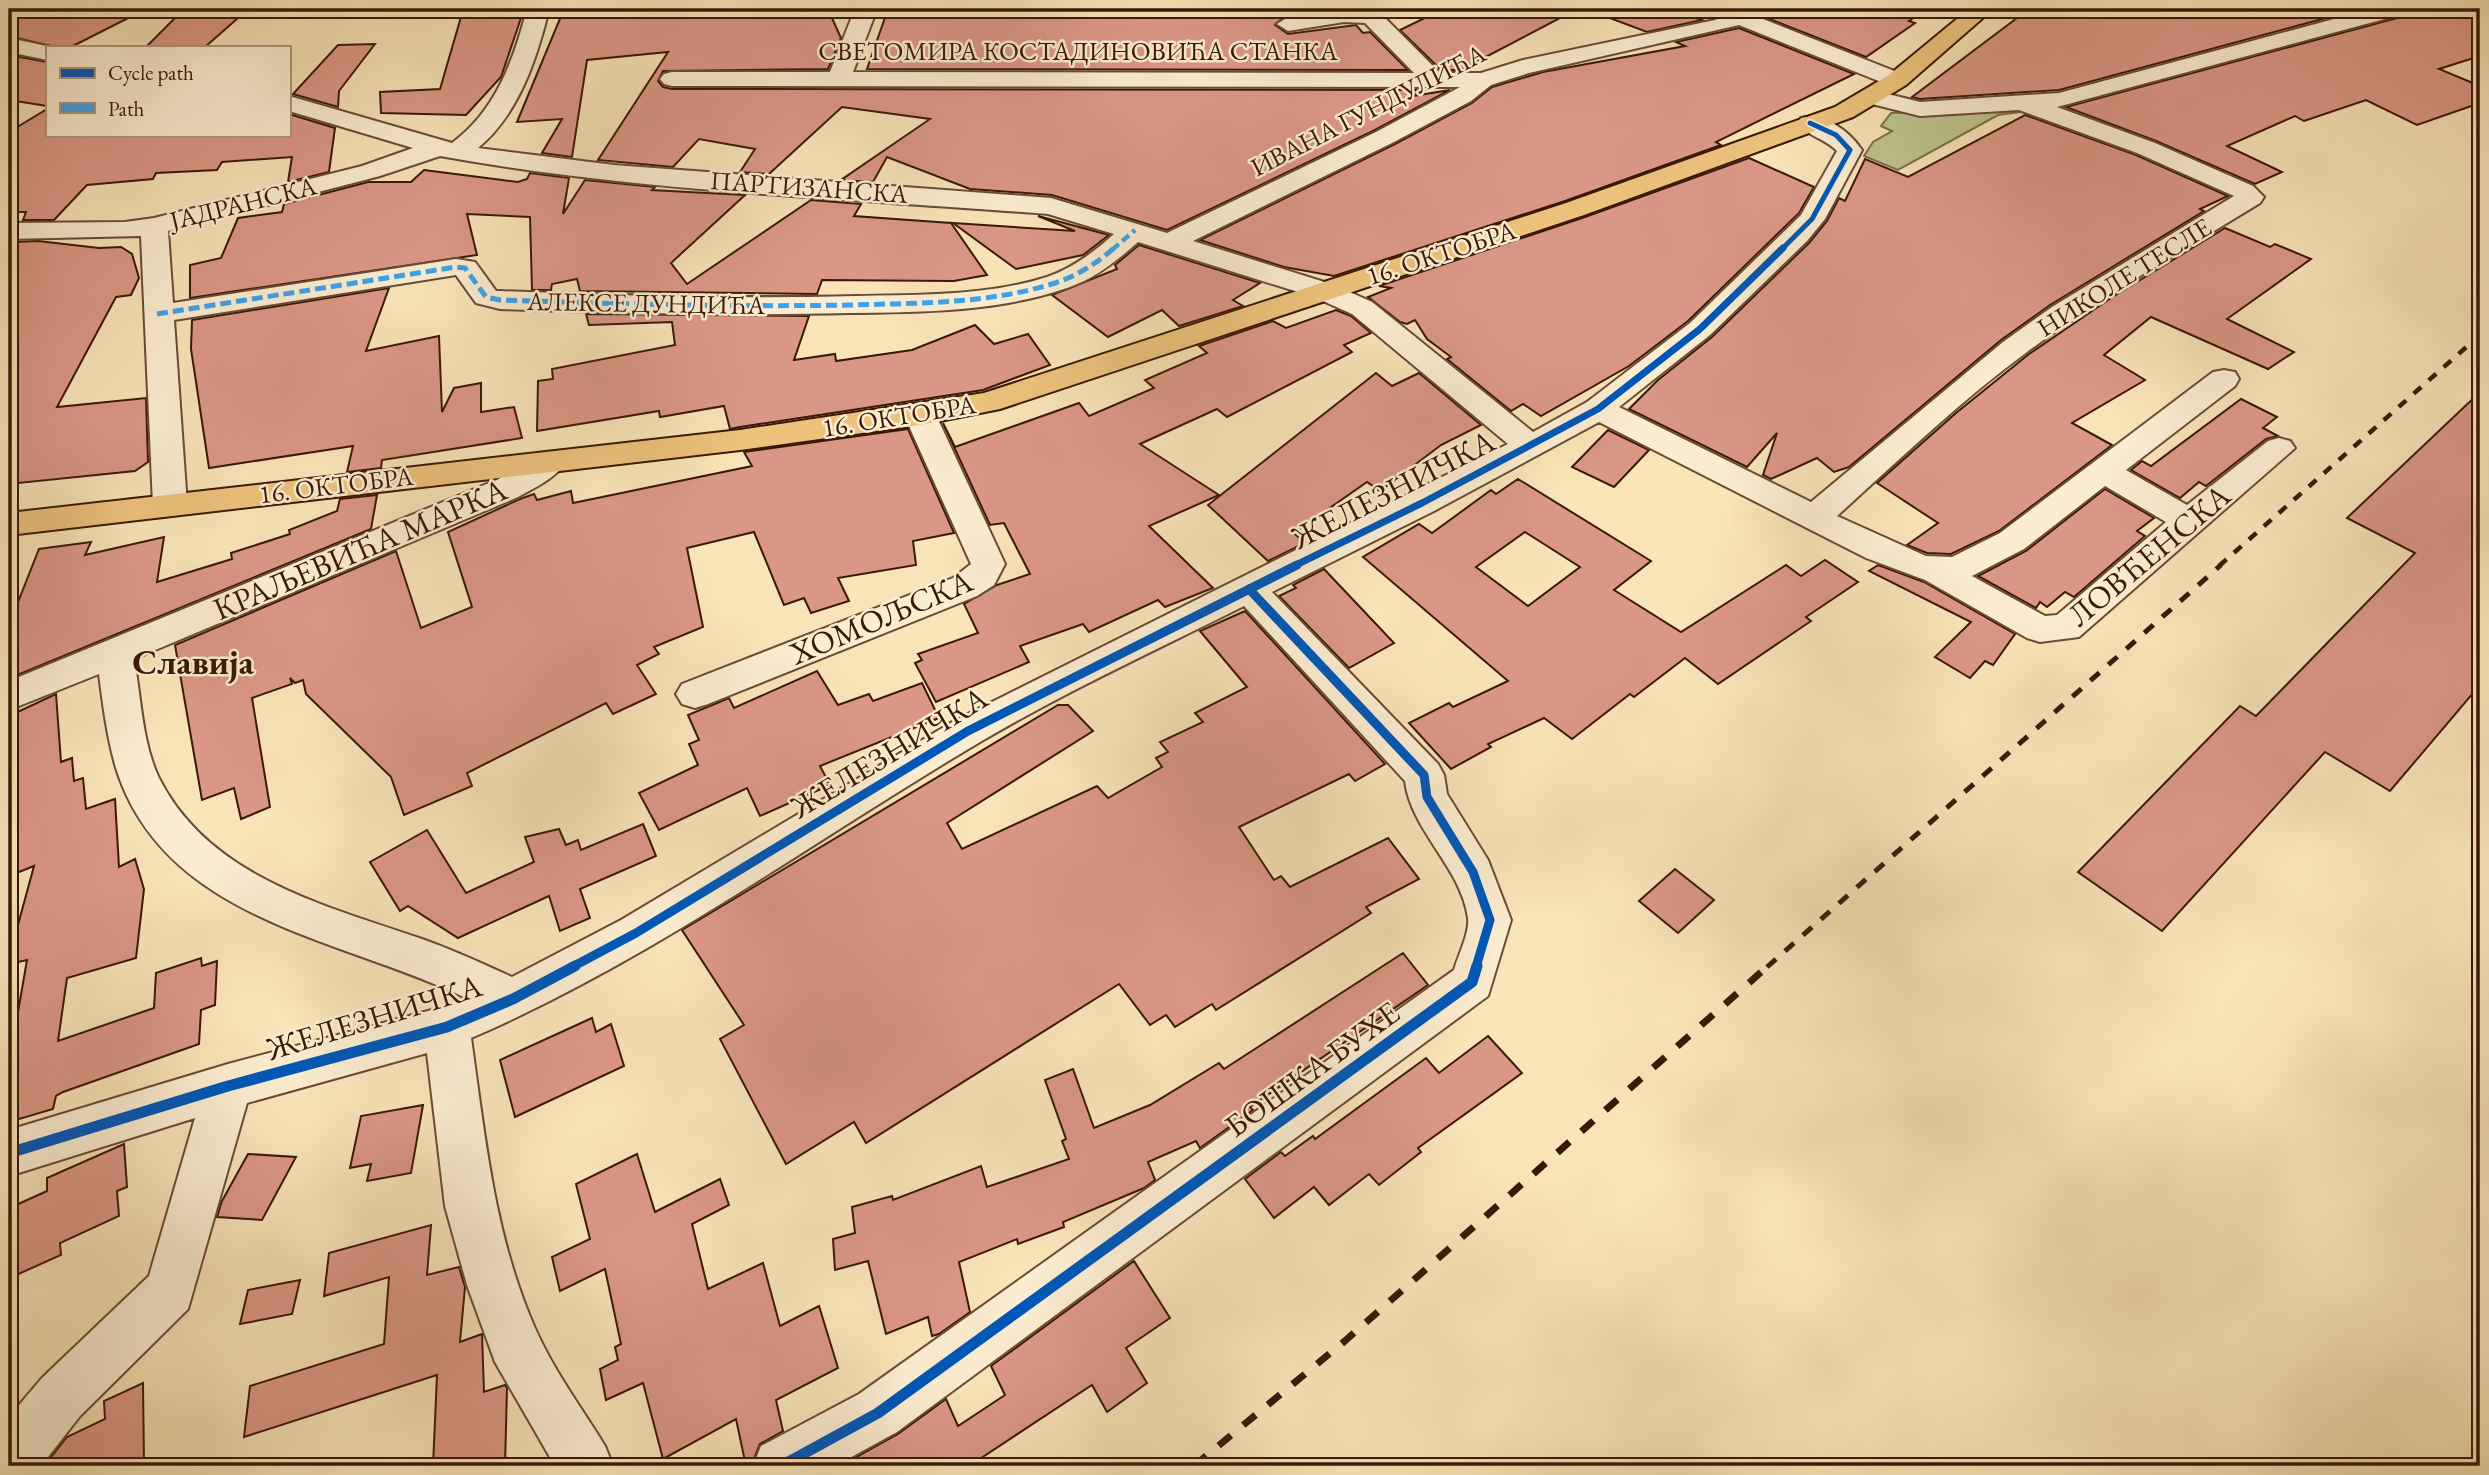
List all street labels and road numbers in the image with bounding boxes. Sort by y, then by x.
street label: СВЕТОМИРА КОСТАДИНОВИЋА СТАНКА [818,34,1339,68]
street label: ИВАНА ГУНДУЛИЋА [1245,35,1492,184]
street label: ПАРТИЗАНСКА [709,163,910,211]
street label: ЈАДРАНСКА [164,168,321,238]
street label: НИКОЛЕ ТЕСЛЕ [2031,210,2218,344]
street label: 16. ОКТОБРА [1362,213,1521,293]
street label: АЛЕКСЕ ДУНДИЋА [525,284,767,322]
street label: 16. ОКТОБРА [820,387,979,445]
street label: ЖЕЛЕЗНИЧКА [1283,419,1503,559]
street label: 16. ОКТОБРА [257,459,416,511]
street label: КРАЉЕВИЋА МАРКА [207,468,514,630]
street label: ЛОВЋЕНСКА [2059,474,2240,635]
street label: ХОМОЉСКА [782,559,980,675]
street label: ЖЕЛЕЗНИЧКА [782,676,996,828]
street label: ЖЕЛЕЗНИЧКА [260,964,488,1070]
street label: БОШКА БУХЕ [1216,991,1408,1147]

